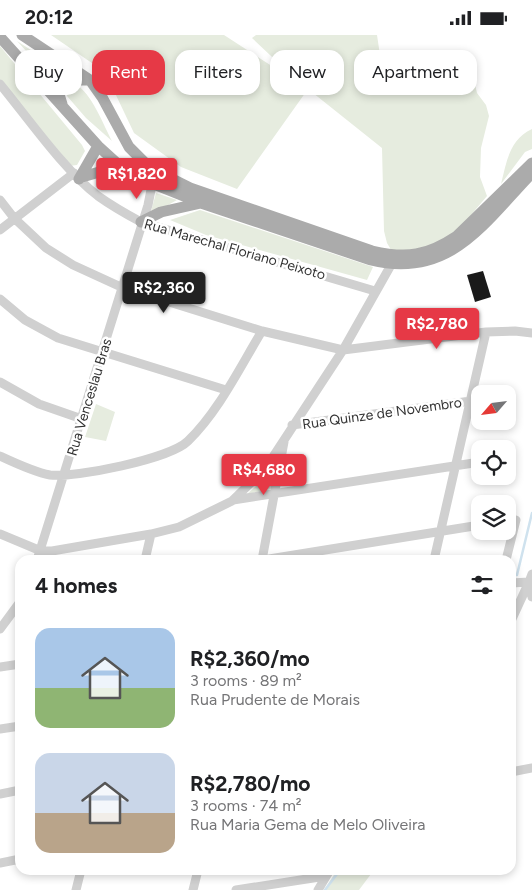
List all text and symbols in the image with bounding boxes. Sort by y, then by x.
text: 20:12 [25,6,73,29]
chip: Buy [15,50,82,95]
chip: Rent [92,50,165,95]
chip: Filters [175,50,260,95]
chip: New [270,50,344,95]
chip: Apartment [354,50,477,95]
pin: R$1,820 [91,157,183,200]
text: R$1,820 [107,164,167,183]
street label: Rua Marechal Floriano Peixoto [142,215,327,284]
pin: R$2,360 [118,271,210,314]
text: R$2,360 [133,278,195,297]
pin: R$2,780 [391,307,483,350]
text: R$2,780 [406,314,468,333]
street label: Rua Venceslau Bras [64,336,115,458]
north arrow [471,385,516,430]
map controls [471,385,516,540]
street label: Rua Quinze de Novembro [301,394,463,433]
button: locate [471,440,516,485]
pin: R$4,680 [218,453,310,496]
text: R$4,680 [233,460,295,479]
button: layers [471,495,516,540]
icon: filters [468,571,496,599]
text: 4 homes [35,573,117,598]
text: R$2,360/mo [190,646,310,671]
icon: home [75,648,135,708]
text: 3 rooms · 89 m² [190,671,302,690]
text: Rua Prudente de Morais [190,690,360,709]
text: R$2,780/mo [190,771,310,796]
icon: home [75,773,135,833]
text: 3 rooms · 74 m² [190,796,302,815]
text: Rua Maria Gema de Melo Oliveira [190,815,426,834]

